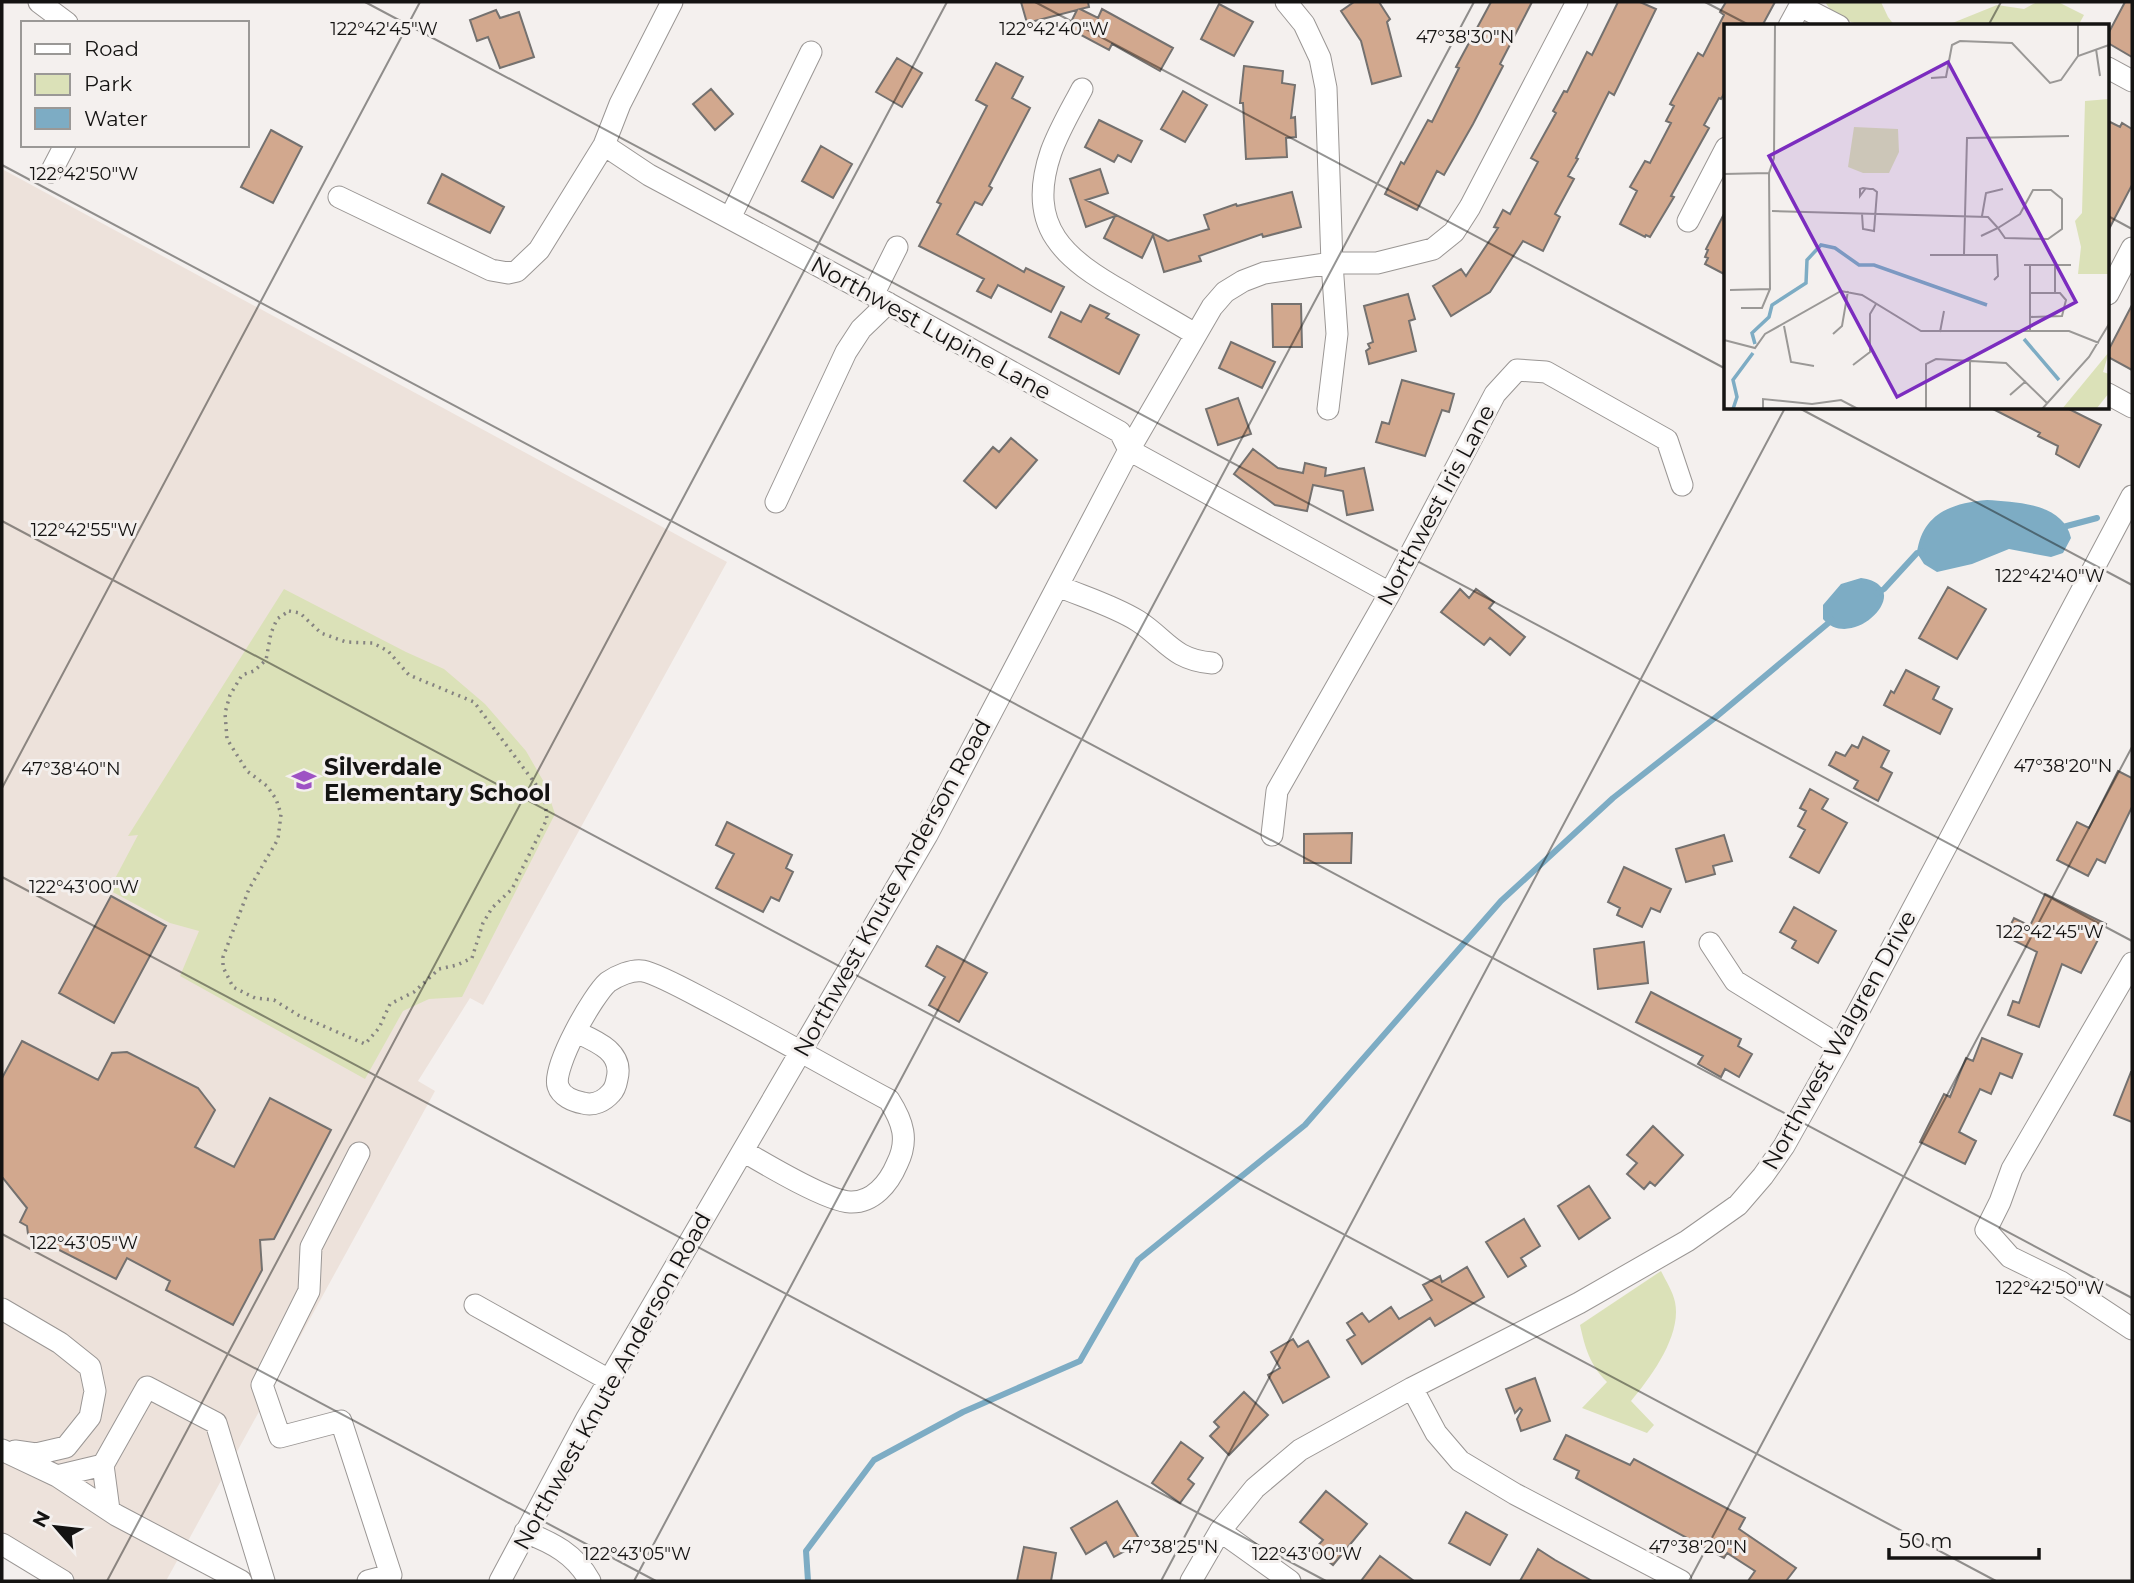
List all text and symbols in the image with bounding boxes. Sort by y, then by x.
text: 122°42'45"W [330,18,438,40]
text: 122°42'40"W [999,18,1109,40]
legend [21,21,248,147]
inset map [1724,24,2110,410]
text: 47°38'30"N [1416,26,1514,48]
text: Road [84,36,139,61]
text: Park [84,71,132,96]
text: Water [84,106,148,131]
text: 122°42'50"W [30,163,138,185]
street label: Northwest Lupine Lane [806,250,1056,406]
street label: Northwest Iris Lane [1371,400,1501,610]
text: 122°42'55"W [31,519,137,541]
text: 122°42'40"W [1995,565,2105,587]
street label: Northwest Knute Anderson Road [787,714,997,1062]
place label: Silverdale Elementary School [324,753,551,807]
text: 47°38'20"N [2014,755,2112,777]
text: 47°38'40"N [21,758,121,780]
school or university icon: Silverdale Elementary School [290,766,318,794]
text: 122°43'00"W [29,876,139,898]
street label: Northwest Walgren Drive [1756,905,1922,1175]
text: 122°42'45"W [1996,921,2104,943]
street label: Northwest Knute Anderson Road [507,1207,717,1555]
text: 122°43'05"W [30,1232,138,1254]
text: 122°42'50"W [1996,1277,2104,1299]
north arrow [21,1492,91,1562]
text: N [28,1507,55,1531]
scale bar [1889,1516,2039,1560]
text: 50 m [1899,1528,1953,1553]
text: 47°38'25"N [1121,1536,1219,1558]
text: 47°38'20"N [1649,1536,1747,1558]
text: 122°43'05"W [583,1543,691,1565]
text: 122°43'00"W [1252,1543,1362,1565]

